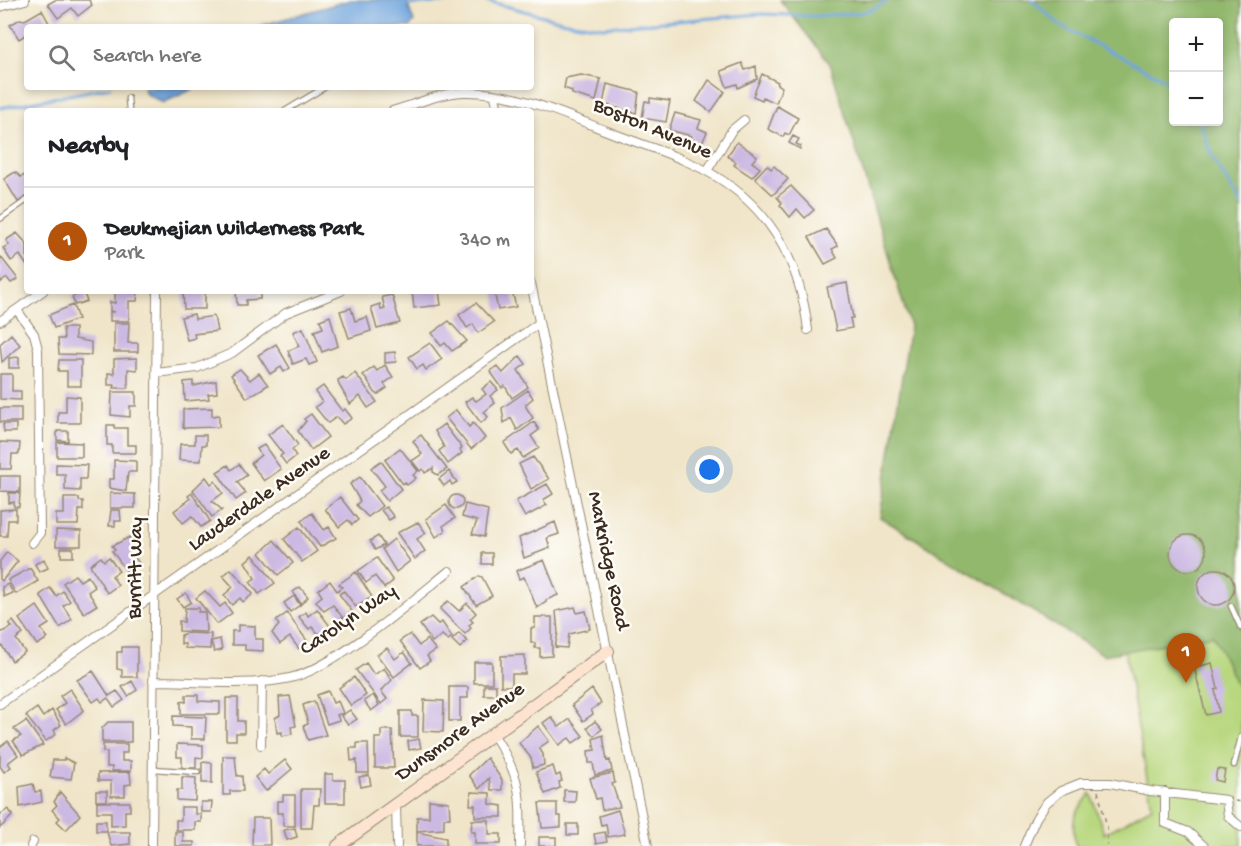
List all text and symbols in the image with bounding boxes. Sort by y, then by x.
map controls [1169,18,1223,126]
button: + [1169,18,1223,72]
search box [24,24,534,90]
icon: search [45,41,78,74]
text: Search here [93,44,201,70]
button: − [1169,72,1223,126]
street label: Boston Avenue [588,93,716,167]
text: Nearby [48,132,129,163]
text: Deukmejian Wilderness Park [105,217,362,243]
text: 1 [63,230,72,253]
text: 340 m [460,230,510,253]
text: Park [105,243,143,266]
street label: Lauderdale Avenue [184,441,337,558]
your location [695,455,724,484]
street label: Markridge Road [580,489,634,634]
street label: Burritt Way [124,517,150,620]
street label: Carolyn Way [296,580,402,662]
pin: 1 [1166,634,1206,683]
street label: Dunsmore Avenue [390,677,531,789]

